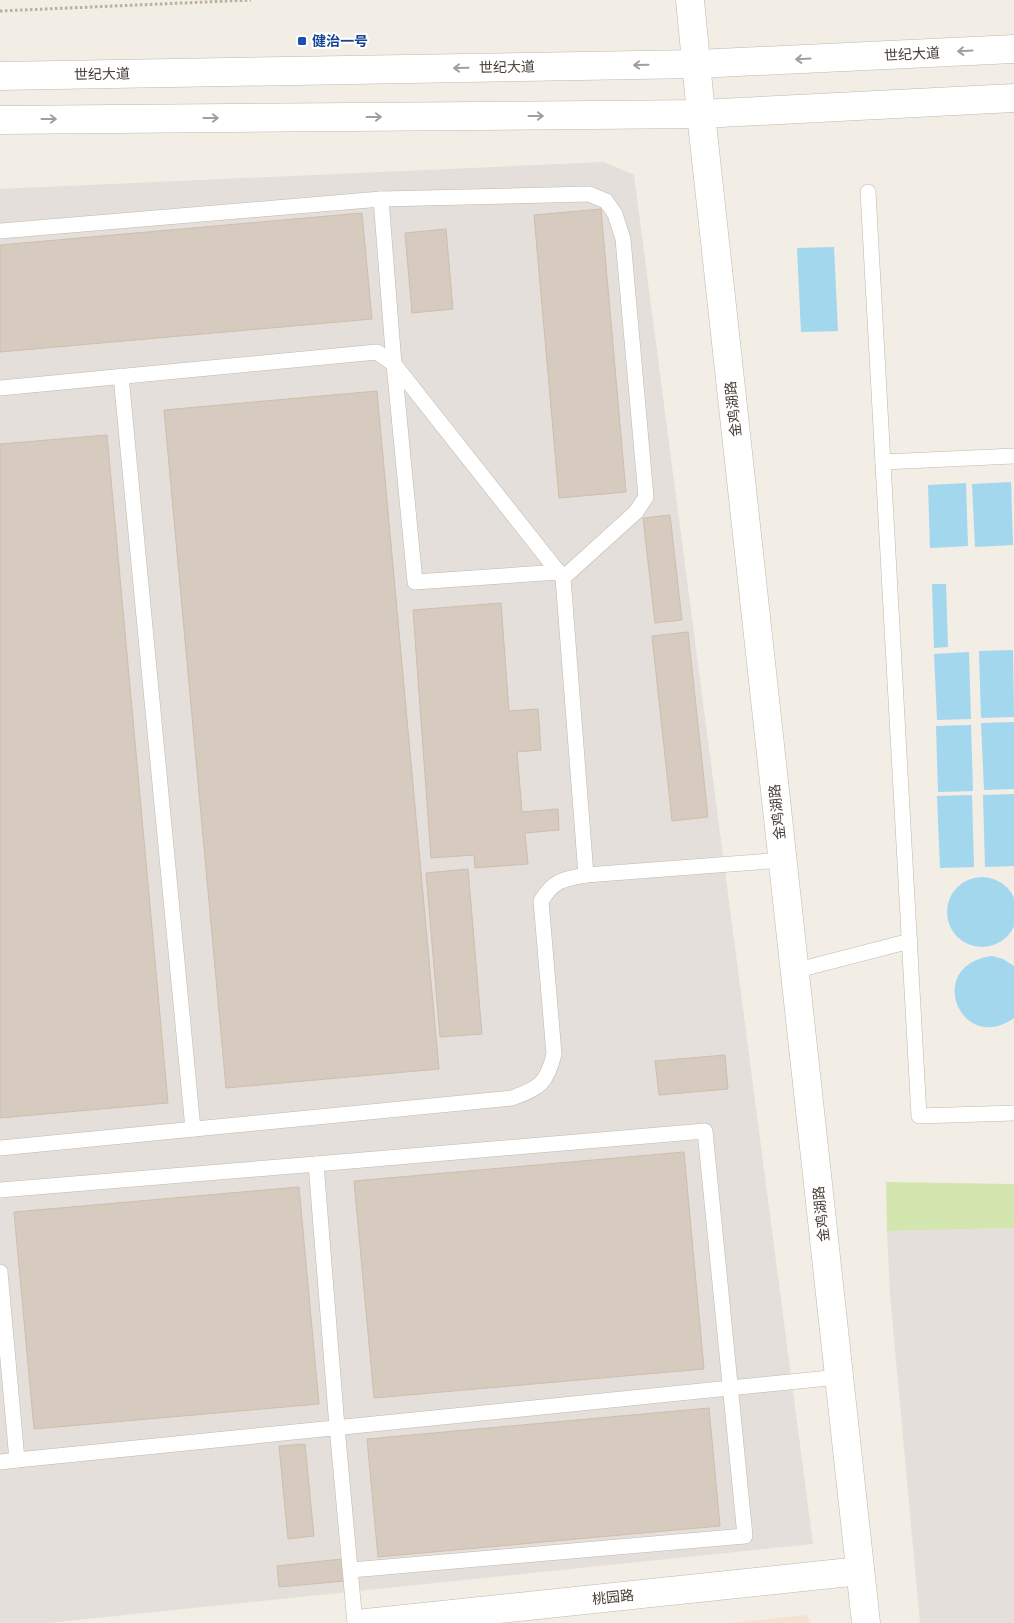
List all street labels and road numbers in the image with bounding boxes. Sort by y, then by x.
street label: 世纪大道 [884,44,940,64]
street label: 世纪大道 [479,58,535,76]
street label: 世纪大道 [74,65,130,83]
street label: 金鸡湖路 [721,380,745,438]
street label: 金鸡湖路 [765,783,789,841]
street label: 金鸡湖路 [809,1185,833,1243]
street label: 桃园路 [591,1586,635,1608]

